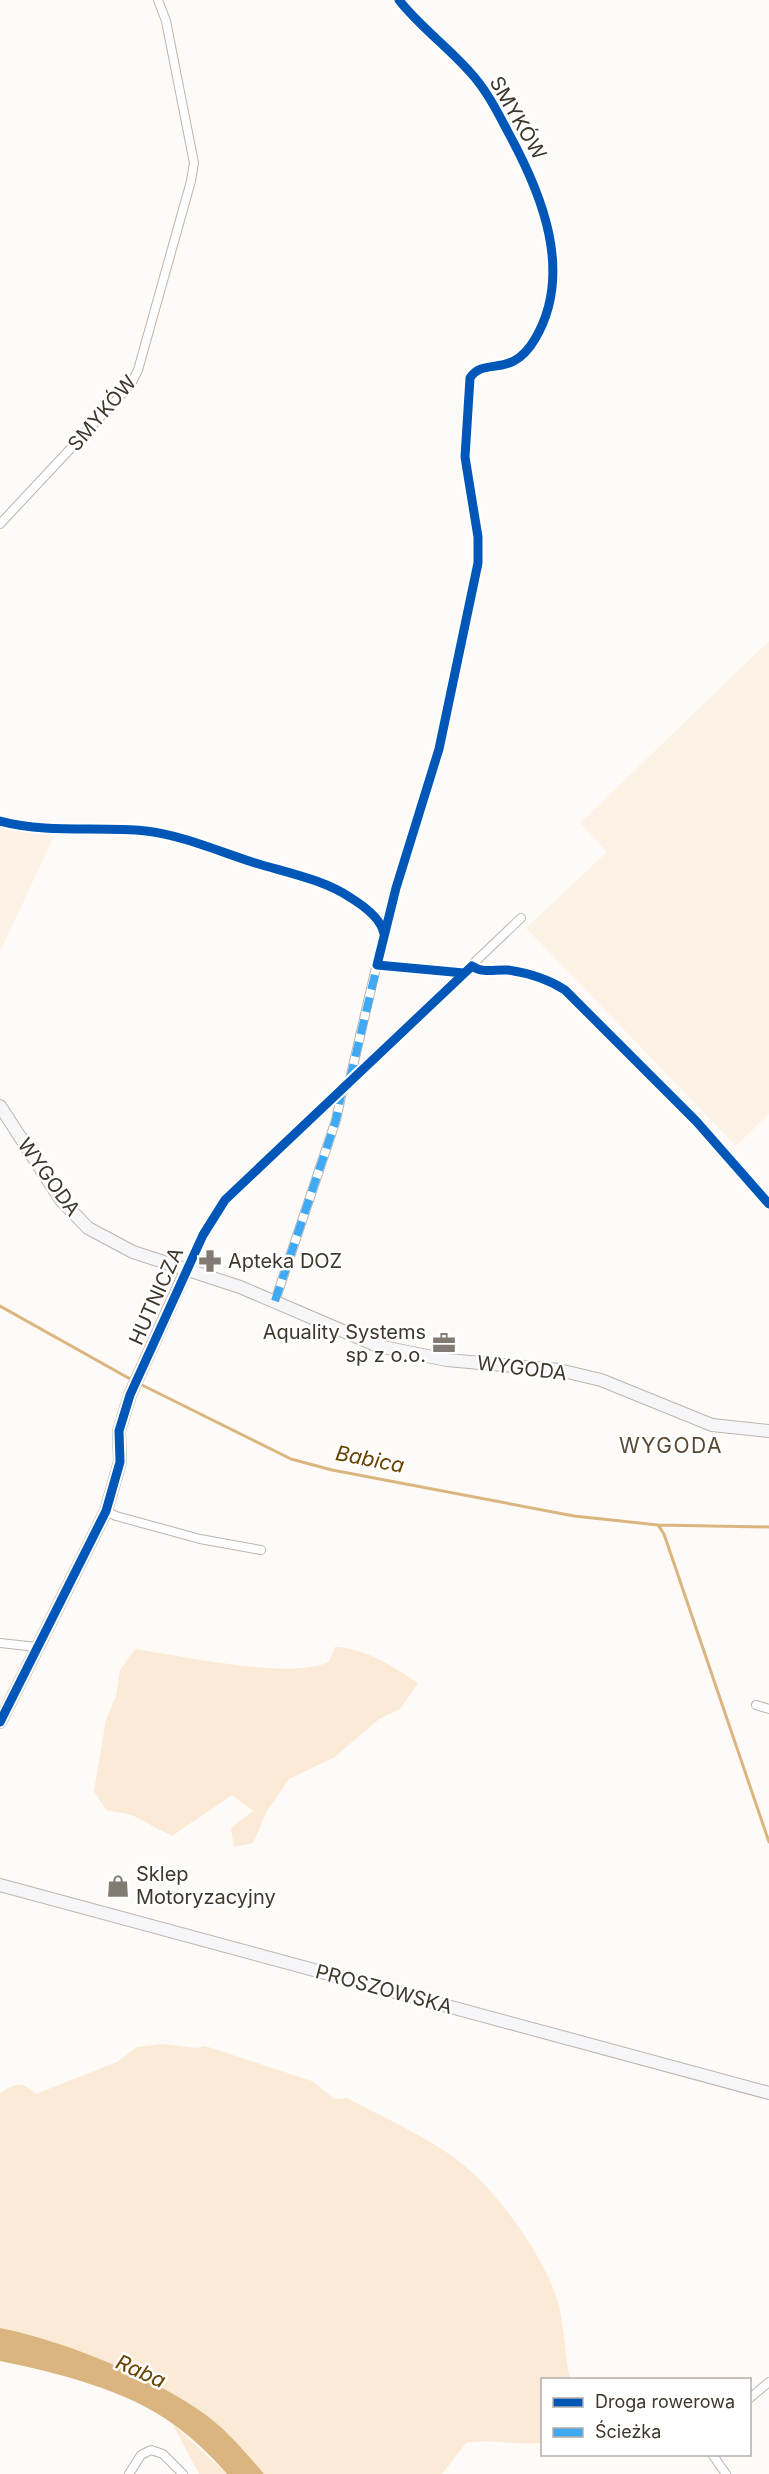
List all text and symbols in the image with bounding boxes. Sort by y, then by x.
street label: SMYKÓW [485,72,552,164]
street label: SMYKÓW [62,369,142,456]
street label: WYGODA [13,1133,85,1221]
street label: HUTNICZA [124,1243,188,1348]
pharmacy icon: Apteka DOZ [197,1248,223,1274]
place label: Apteka DOZ [228,1249,342,1273]
place label: Aquality Systems sp z o.o. [263,1320,426,1367]
office icon: Aquality Systems sp z o.o. [431,1330,457,1356]
street label: WYGODA [476,1351,569,1385]
district label: WYGODA [619,1433,723,1458]
water label: Babica [334,1440,407,1478]
place label: Sklep Motoryzacyjny [136,1862,276,1909]
shop icon: Sklep Motoryzacyjny [105,1873,131,1899]
street label: PROSZOWSKA [313,1959,455,2019]
water label: Raba [112,2349,170,2393]
legend [541,2378,751,2456]
text: Droga rowerowa [595,2391,735,2412]
text: Ścieżka [595,2420,661,2442]

